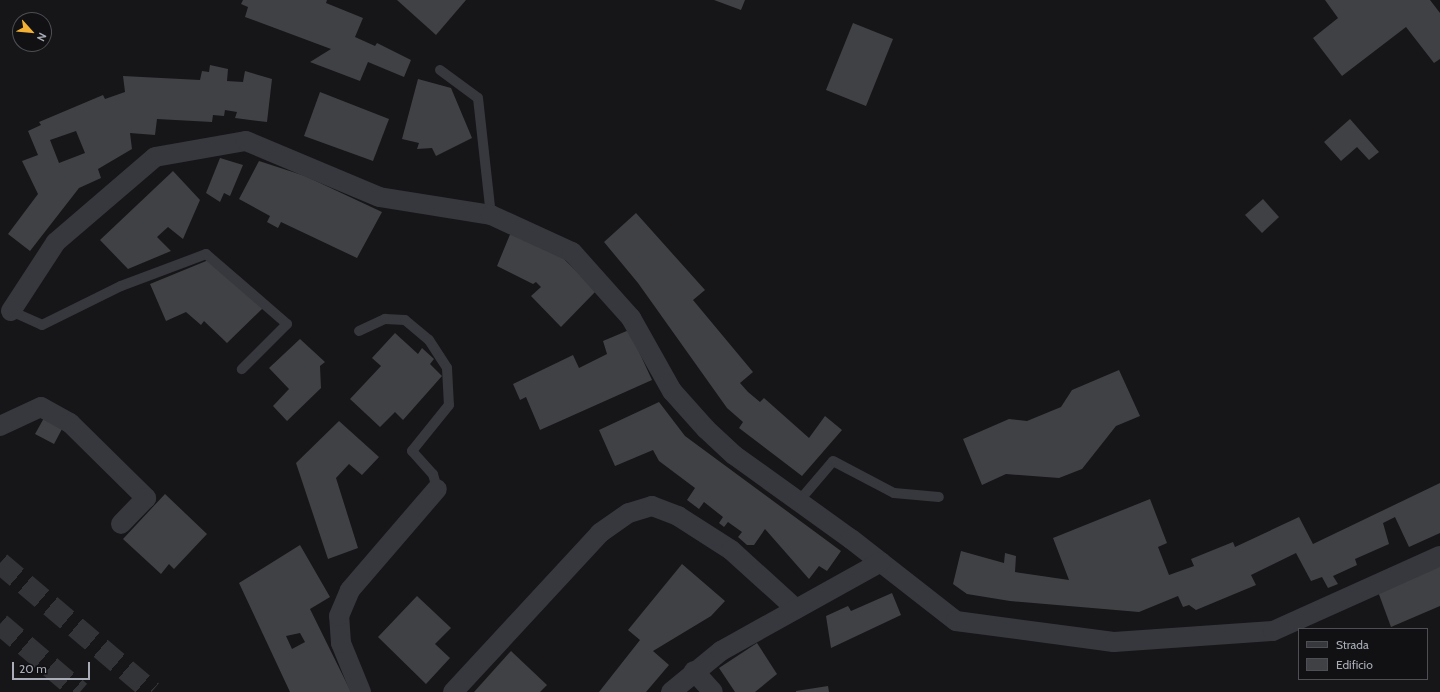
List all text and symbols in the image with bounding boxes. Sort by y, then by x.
north arrow [12,12,52,52]
text: N [34,30,50,44]
legend [1298,628,1428,680]
text: Strada [1336,637,1369,652]
scale bar [14,654,92,680]
text: Edificio [1336,657,1373,672]
text: 20 m [19,661,47,676]

